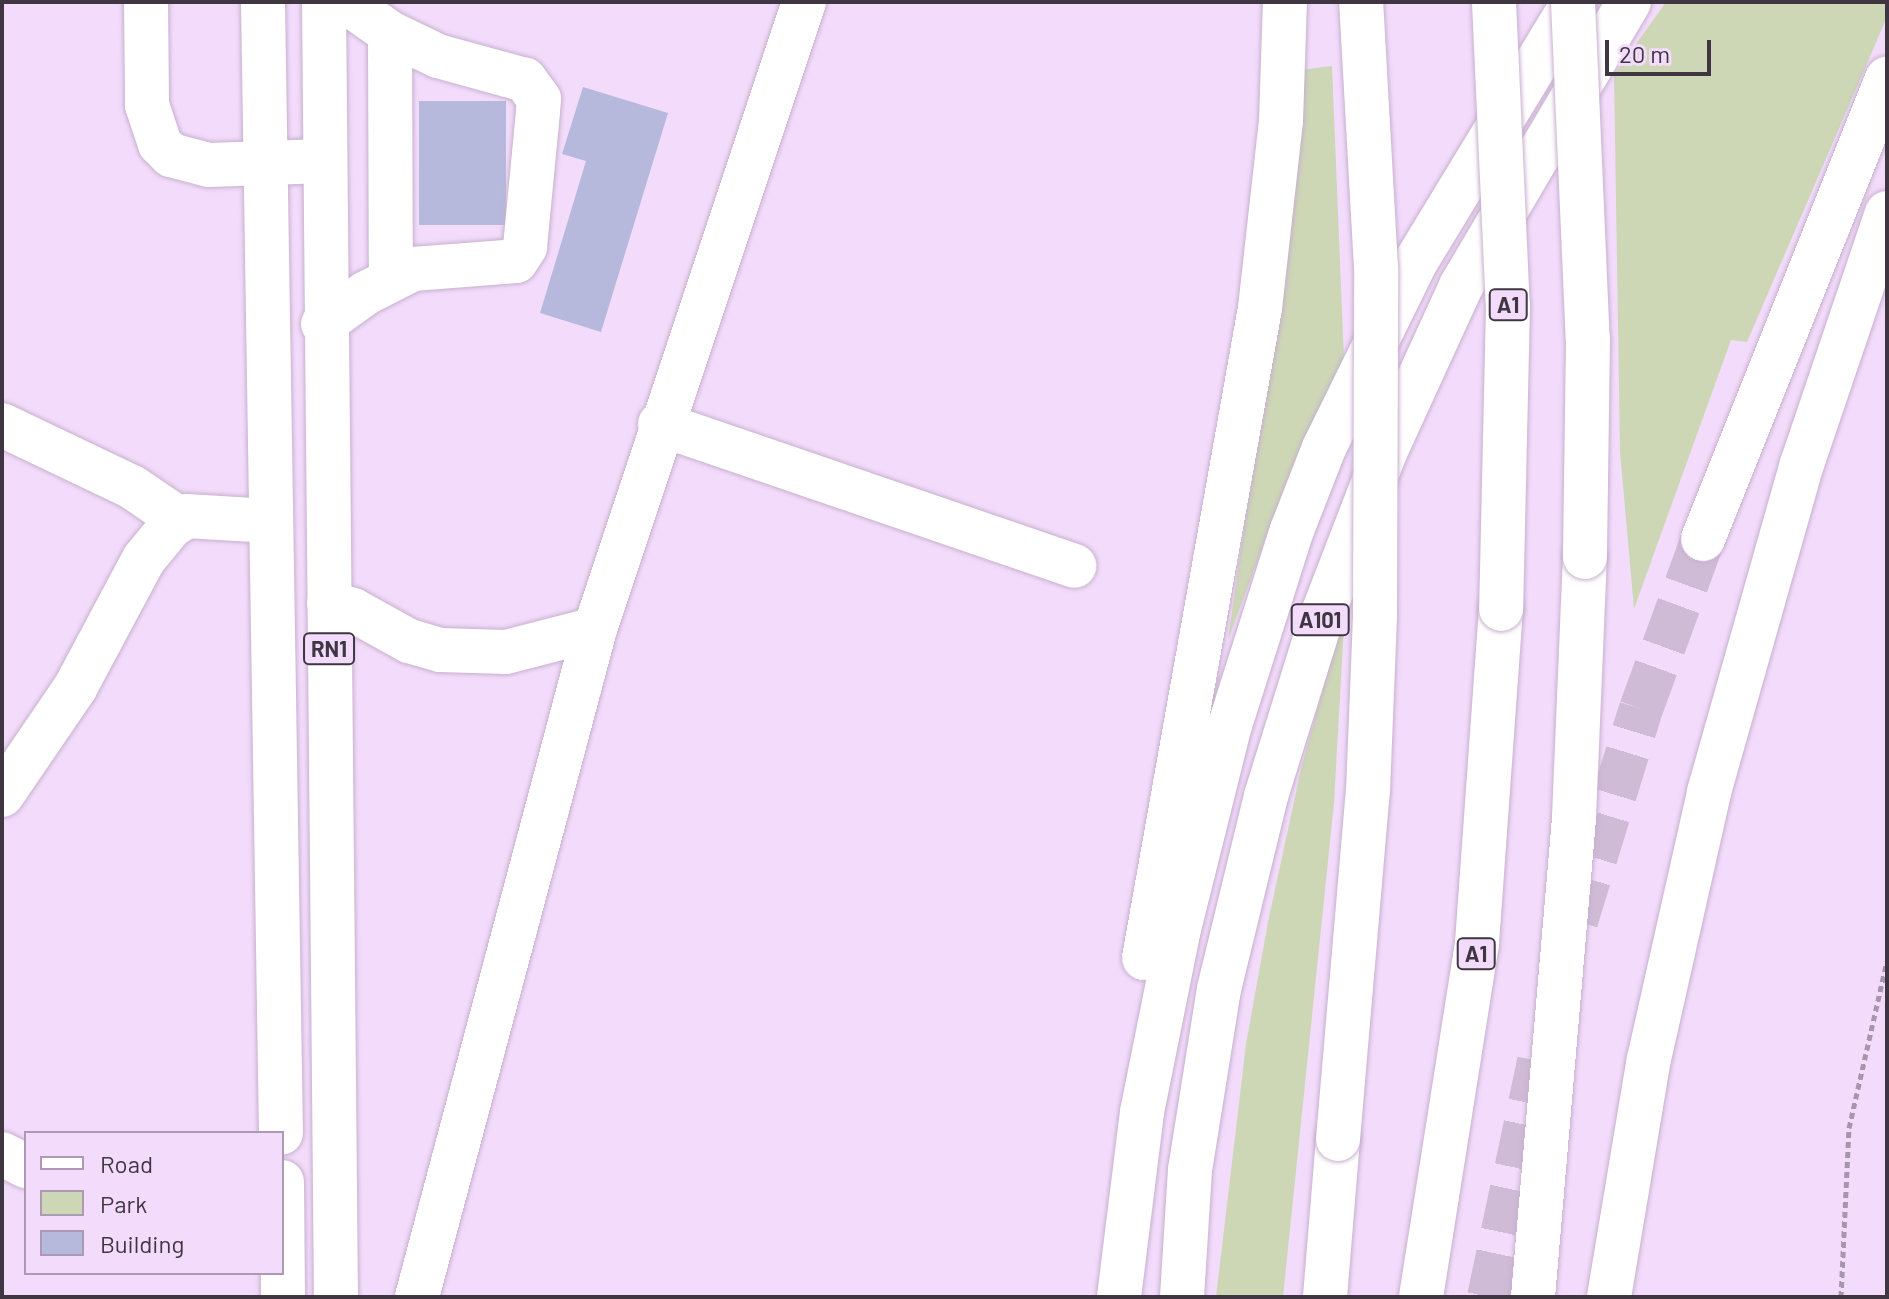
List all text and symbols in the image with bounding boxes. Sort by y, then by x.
scale bar [1609,24,1715,74]
text: 20 m [1619,39,1670,68]
road number: A1 [1488,287,1528,323]
road number: A101 [1290,602,1350,638]
road number: RN1 [303,631,355,667]
road number: A1 [1456,936,1496,972]
legend [24,1131,284,1275]
text: Road [100,1149,153,1178]
text: Park [100,1189,147,1218]
text: Building [100,1229,184,1258]

